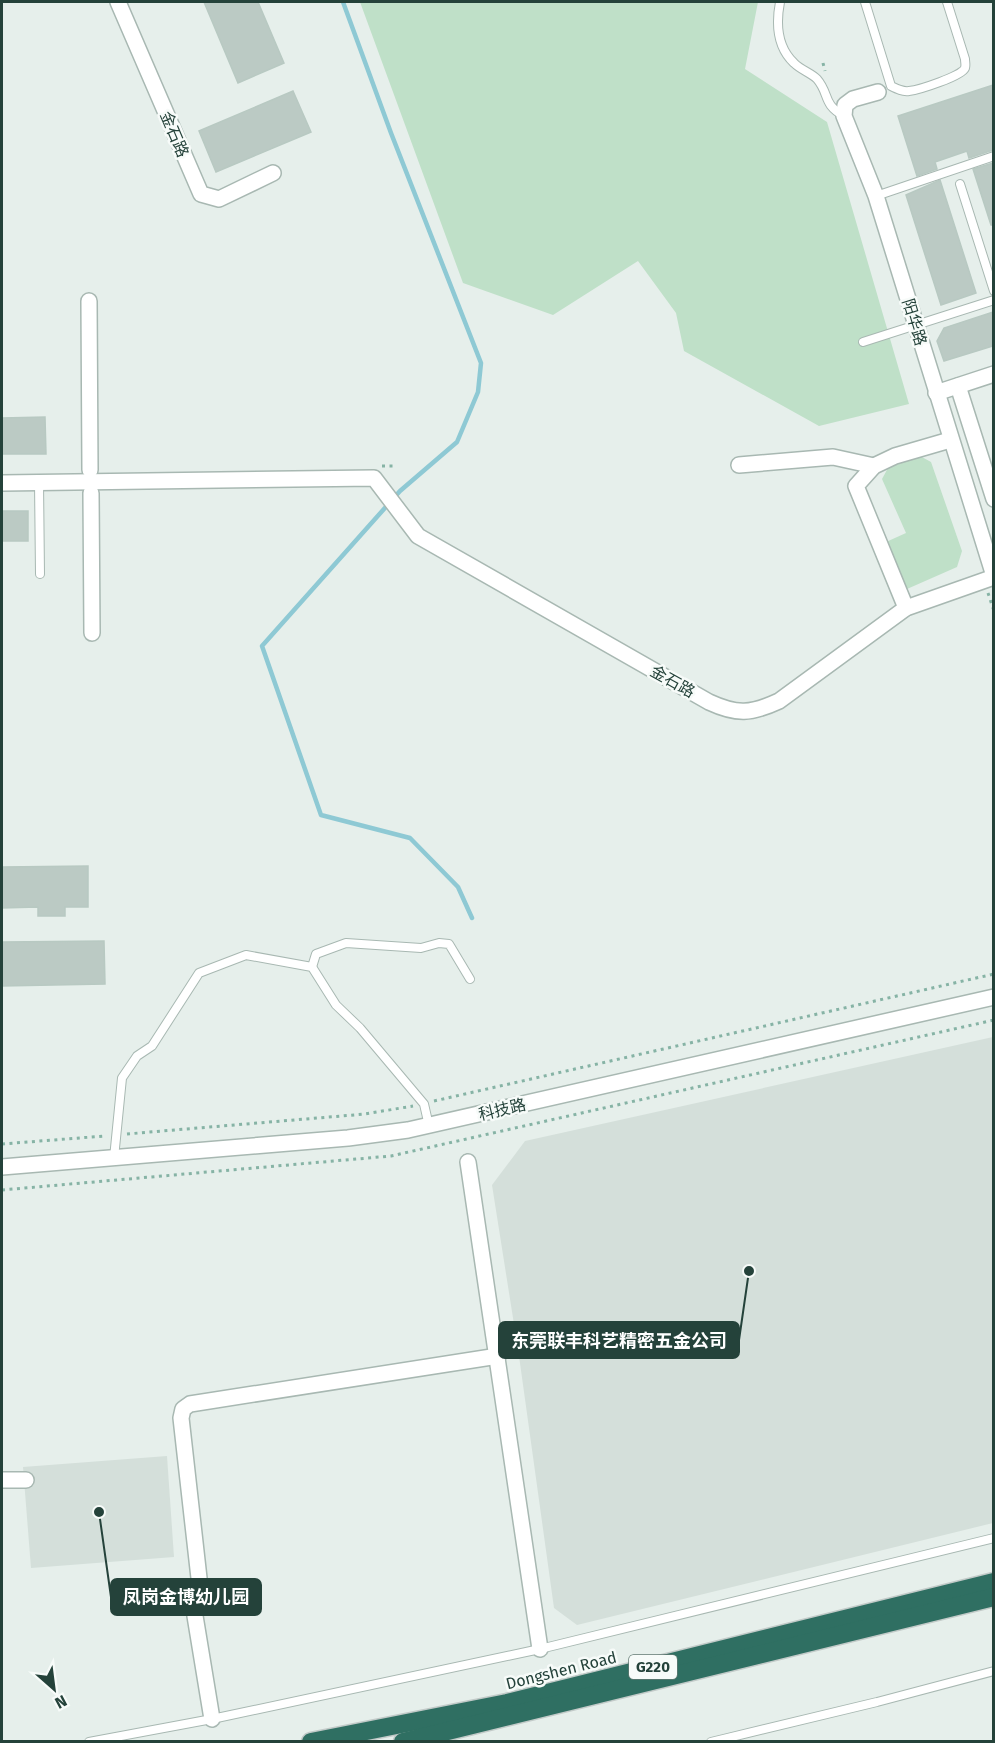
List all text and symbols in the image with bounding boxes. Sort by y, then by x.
street label: 金石路 [156,108,193,160]
street label: 阳华路 [898,296,931,348]
street label: 金石路 [647,661,698,701]
street label: 科技路 [477,1095,528,1124]
callout: 东莞联丰科艺精密五金公司 [499,1322,739,1358]
text: 东莞联丰科艺精密五金公司 [511,1330,727,1352]
callout: 凤岗金博幼儿园 [111,1579,261,1615]
text: 凤岗金博幼儿园 [123,1586,249,1608]
street label: Dongshen Road [504,1648,618,1693]
road number: G220 [629,1655,677,1679]
north arrow [24,1659,84,1719]
text: N [52,1691,70,1713]

